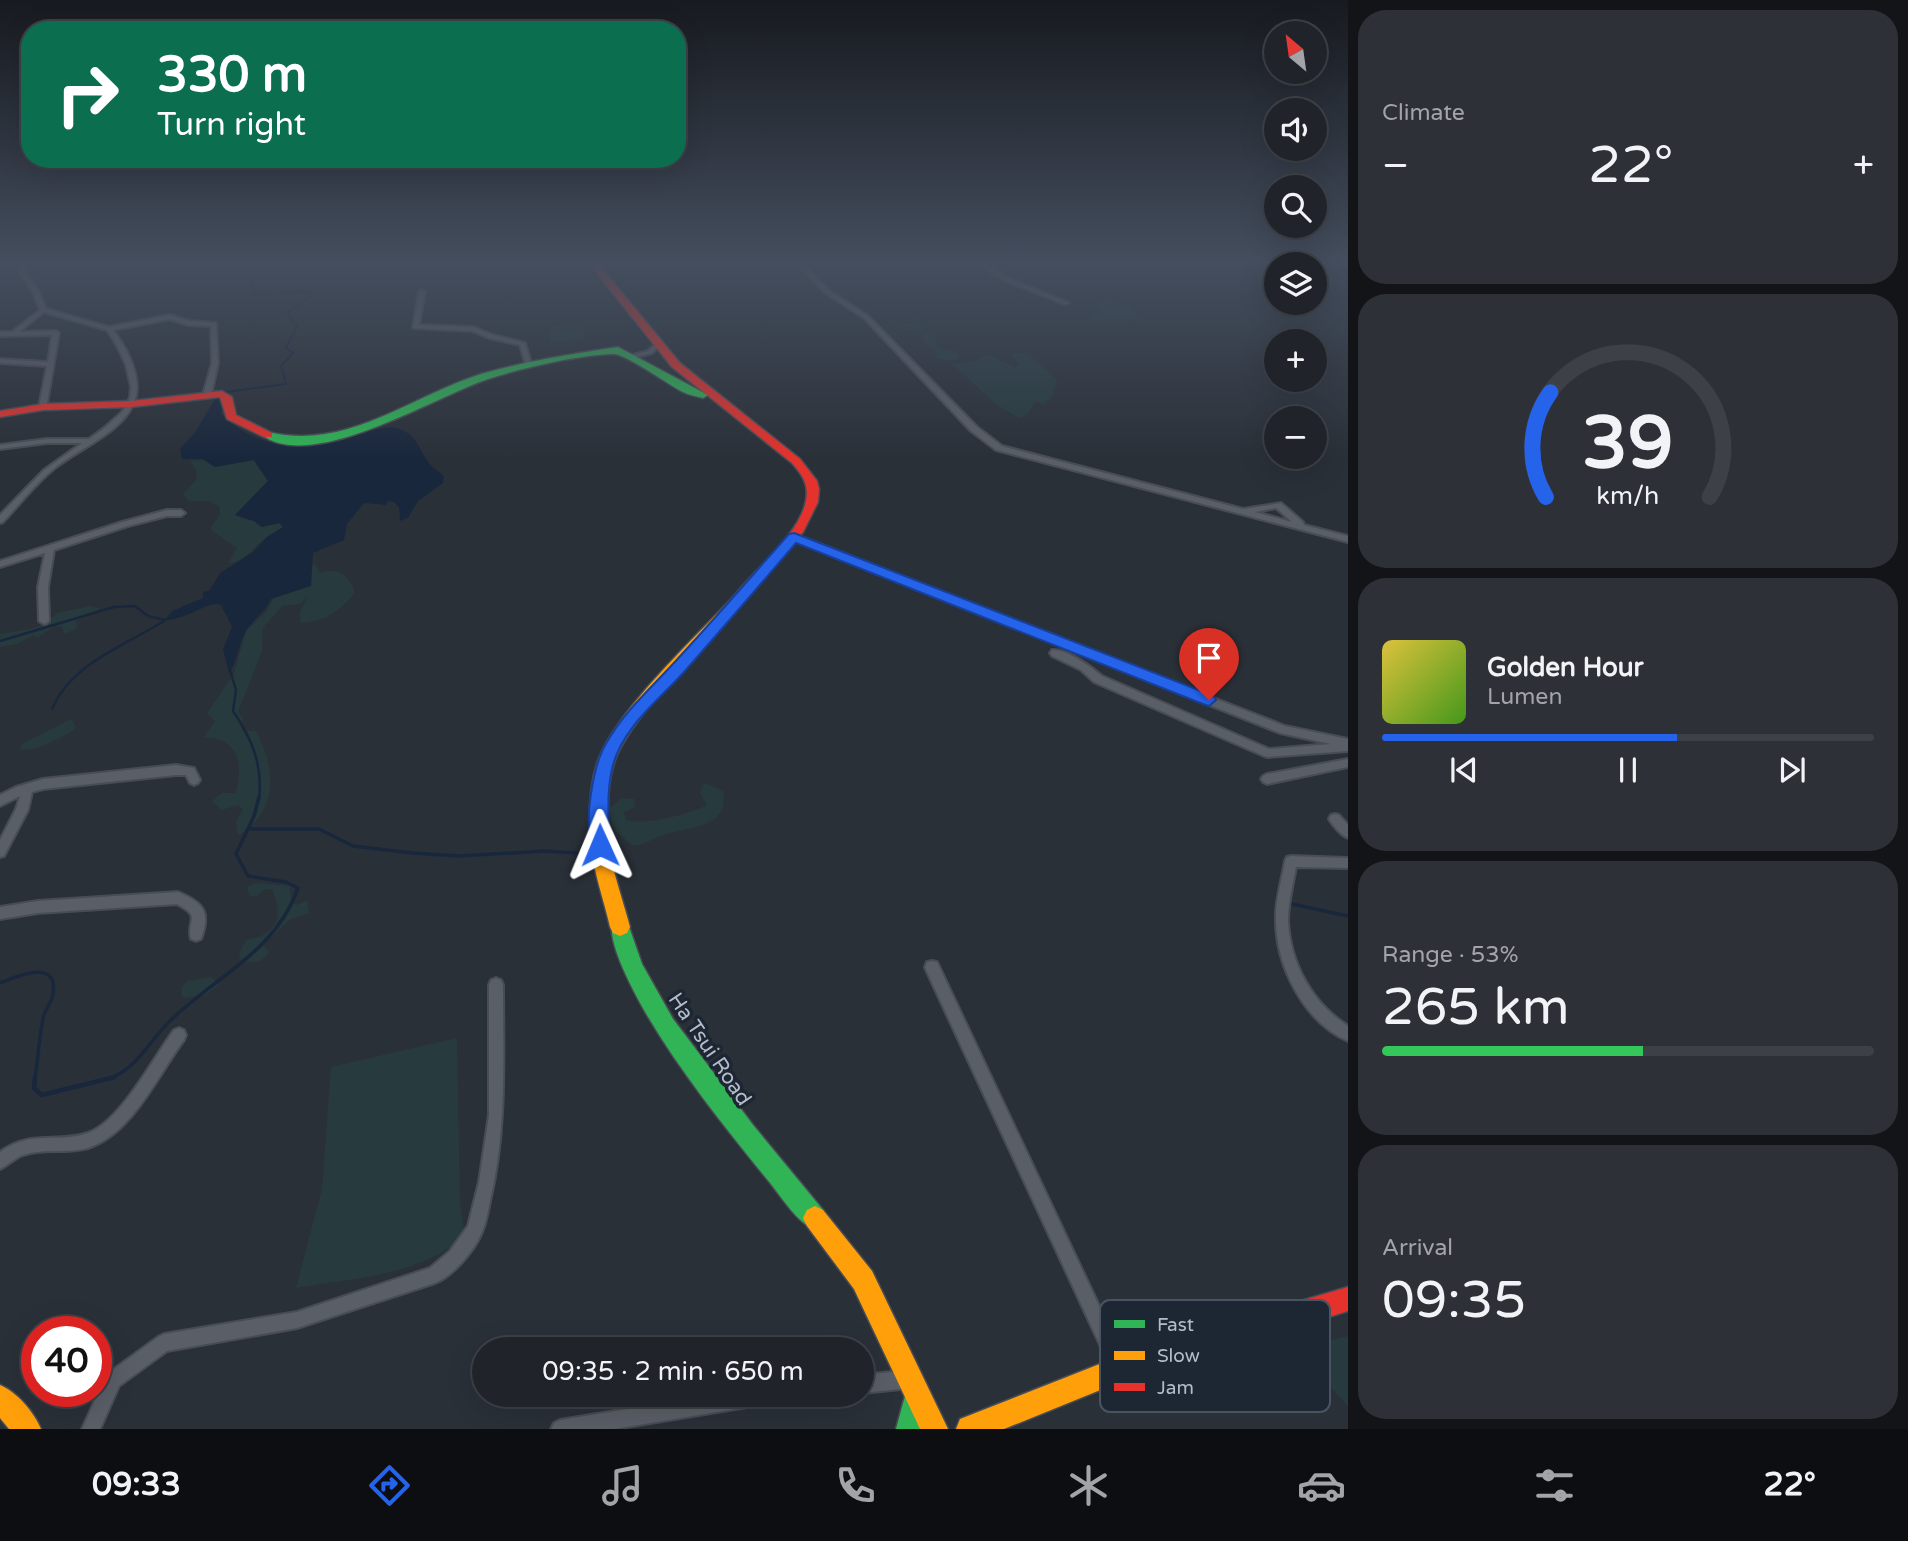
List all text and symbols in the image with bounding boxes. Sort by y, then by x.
north arrow [1264,21,1326,84]
map controls [1264,21,1327,469]
text: 330 m [157,46,307,105]
icon: right [42,49,133,140]
button: sound [1264,98,1327,161]
text: Climate [1382,99,1465,127]
text: Turn right [157,106,306,144]
text: 22° [1588,134,1673,197]
text: − [1382,143,1409,189]
text: + [1853,143,1874,189]
button: search [1264,175,1327,238]
button: layers [1264,252,1327,315]
button: + [1264,329,1327,392]
text: 39 [1582,400,1674,488]
button: − [1264,406,1327,469]
text: km/h [1597,480,1659,510]
pin [1179,628,1239,700]
icon: arrive [1190,639,1228,677]
text: Golden Hour [1487,652,1644,683]
text: Lumen [1487,683,1562,711]
icon: previous [1445,751,1483,789]
icon: pause [1609,751,1647,789]
icon: next [1773,751,1811,789]
position arrow [563,808,637,882]
text: Range · 53% [1382,941,1518,969]
text: 265 km [1382,976,1570,1039]
street label: Ha Tsui Road [663,988,756,1110]
text: Arrival [1382,1234,1453,1262]
text: 09:35 [1382,1269,1526,1332]
legend [1100,1300,1330,1412]
text: Fast [1157,1314,1194,1336]
speed limit sign: 40 [21,1316,112,1407]
text: Slow [1157,1345,1200,1367]
text: 09:35 · 2 min · 650 m [542,1356,804,1387]
text: Jam [1157,1377,1194,1399]
icon: directions [365,1461,414,1510]
icon: music [598,1461,647,1510]
icon: phone [831,1461,880,1510]
icon: climate [1064,1461,1113,1510]
icon: car [1297,1461,1346,1510]
icon: filters [1530,1461,1579,1510]
text: 09:33 [92,1466,181,1504]
text: 22° [1764,1466,1816,1504]

